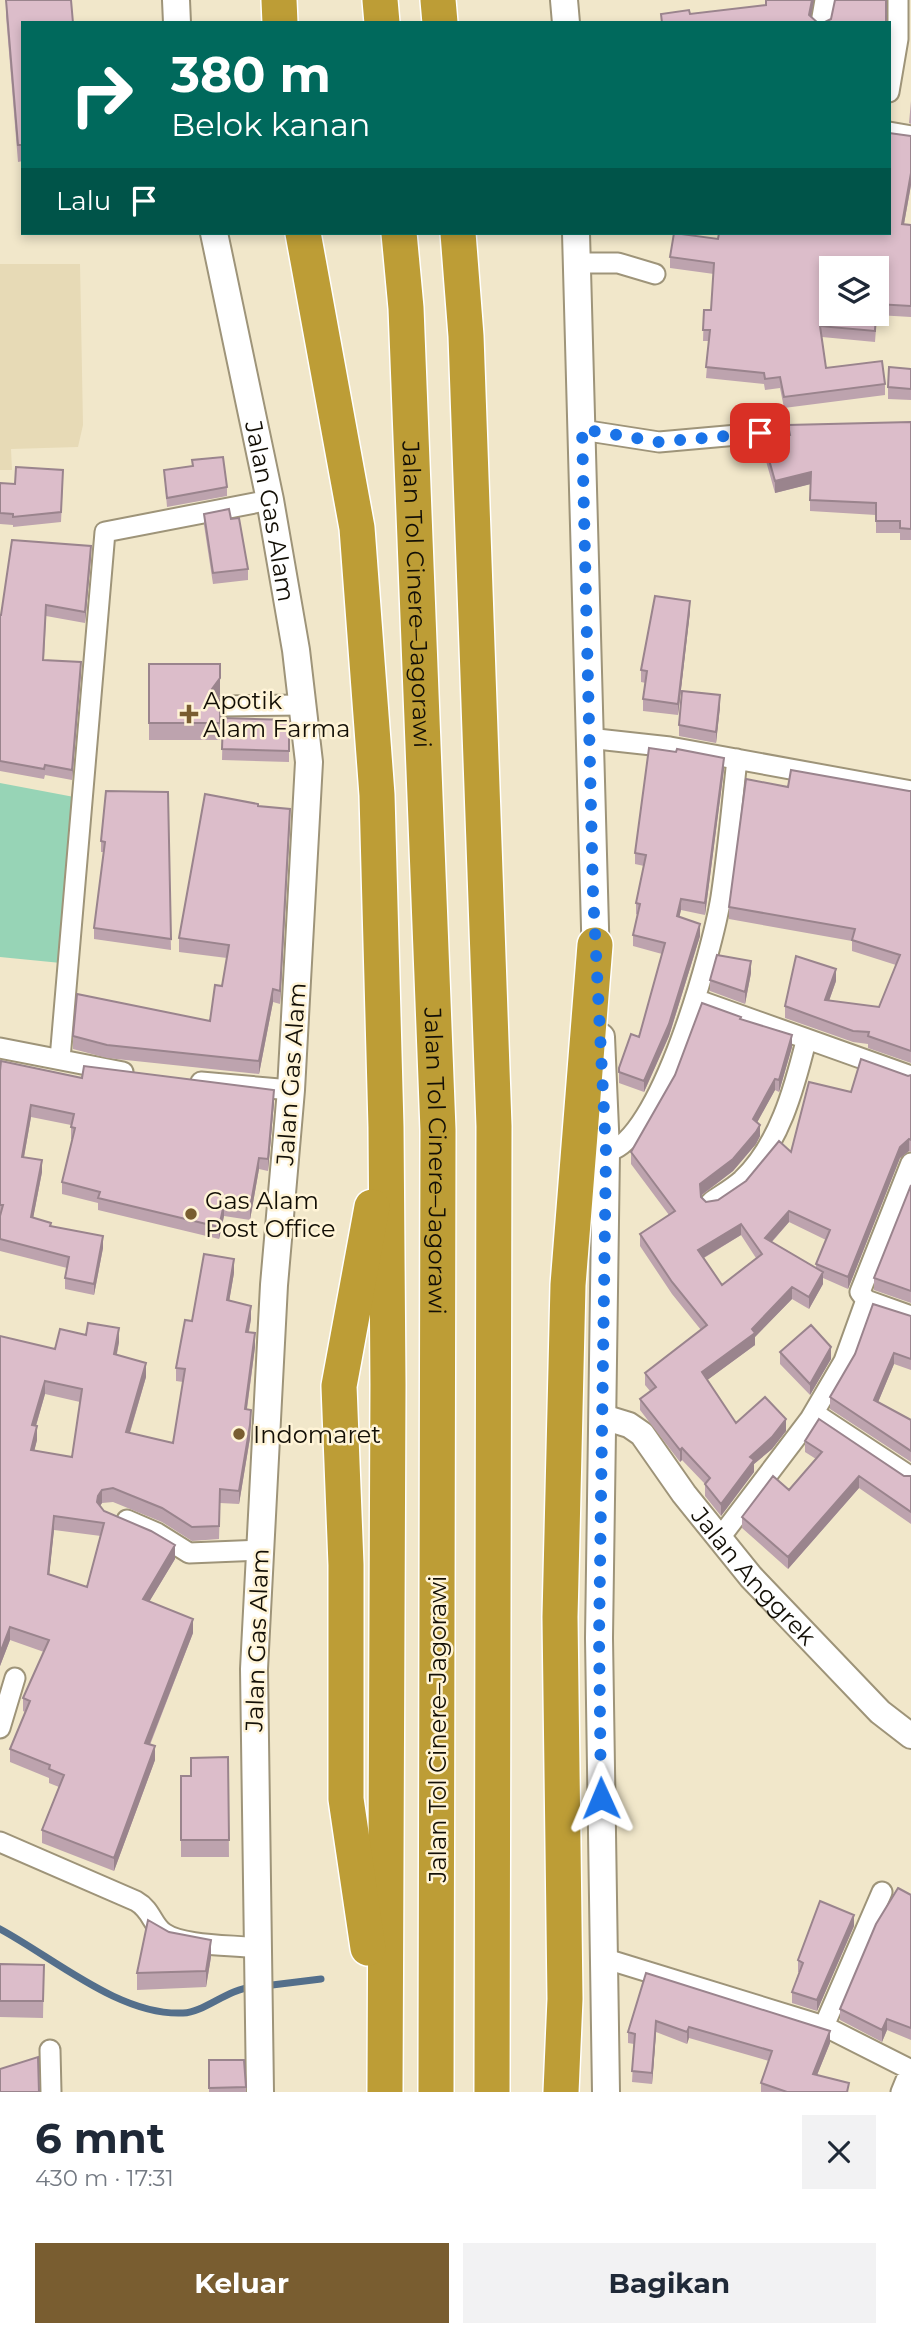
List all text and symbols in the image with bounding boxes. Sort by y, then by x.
text: 380 m [171,45,331,104]
icon: right [56,49,147,140]
text: Belok kanan [171,105,371,144]
icon: arrive [125,182,163,220]
text: Lalu [56,185,111,217]
map controls [819,256,889,326]
button: layers [819,256,889,326]
pin [730,403,790,463]
icon: arrive [741,414,779,452]
street label: Jalan Gas Alam [239,417,302,604]
street label: Jalan Tol Cinere–Jagorawi [397,439,438,749]
place label: Apotik Alam Farma [203,686,351,743]
marker: Apotik Alam Farma [181,706,197,722]
street label: Jalan Gas Alam [270,982,312,1167]
street label: Jalan Tol Cinere–Jagorawi [419,1006,453,1315]
place label: Gas Alam Post Office [205,1186,335,1243]
marker: Gas Alam Post Office [183,1206,199,1222]
place label: Indomaret [253,1420,381,1449]
marker: Indomaret [231,1426,247,1442]
street label: Jalan Anggrek [685,1500,823,1651]
street label: Jalan Gas Alam [239,1548,275,1733]
street label: Jalan Tol Cinere–Jagorawi [423,1575,452,1884]
position arrow [564,1761,638,1835]
text: 6 mnt [35,2112,165,2164]
button: close [802,2115,876,2189]
text: 430 m · 17:31 [35,2164,174,2192]
button: Keluar [35,2243,449,2323]
button: Bagikan [463,2243,876,2323]

